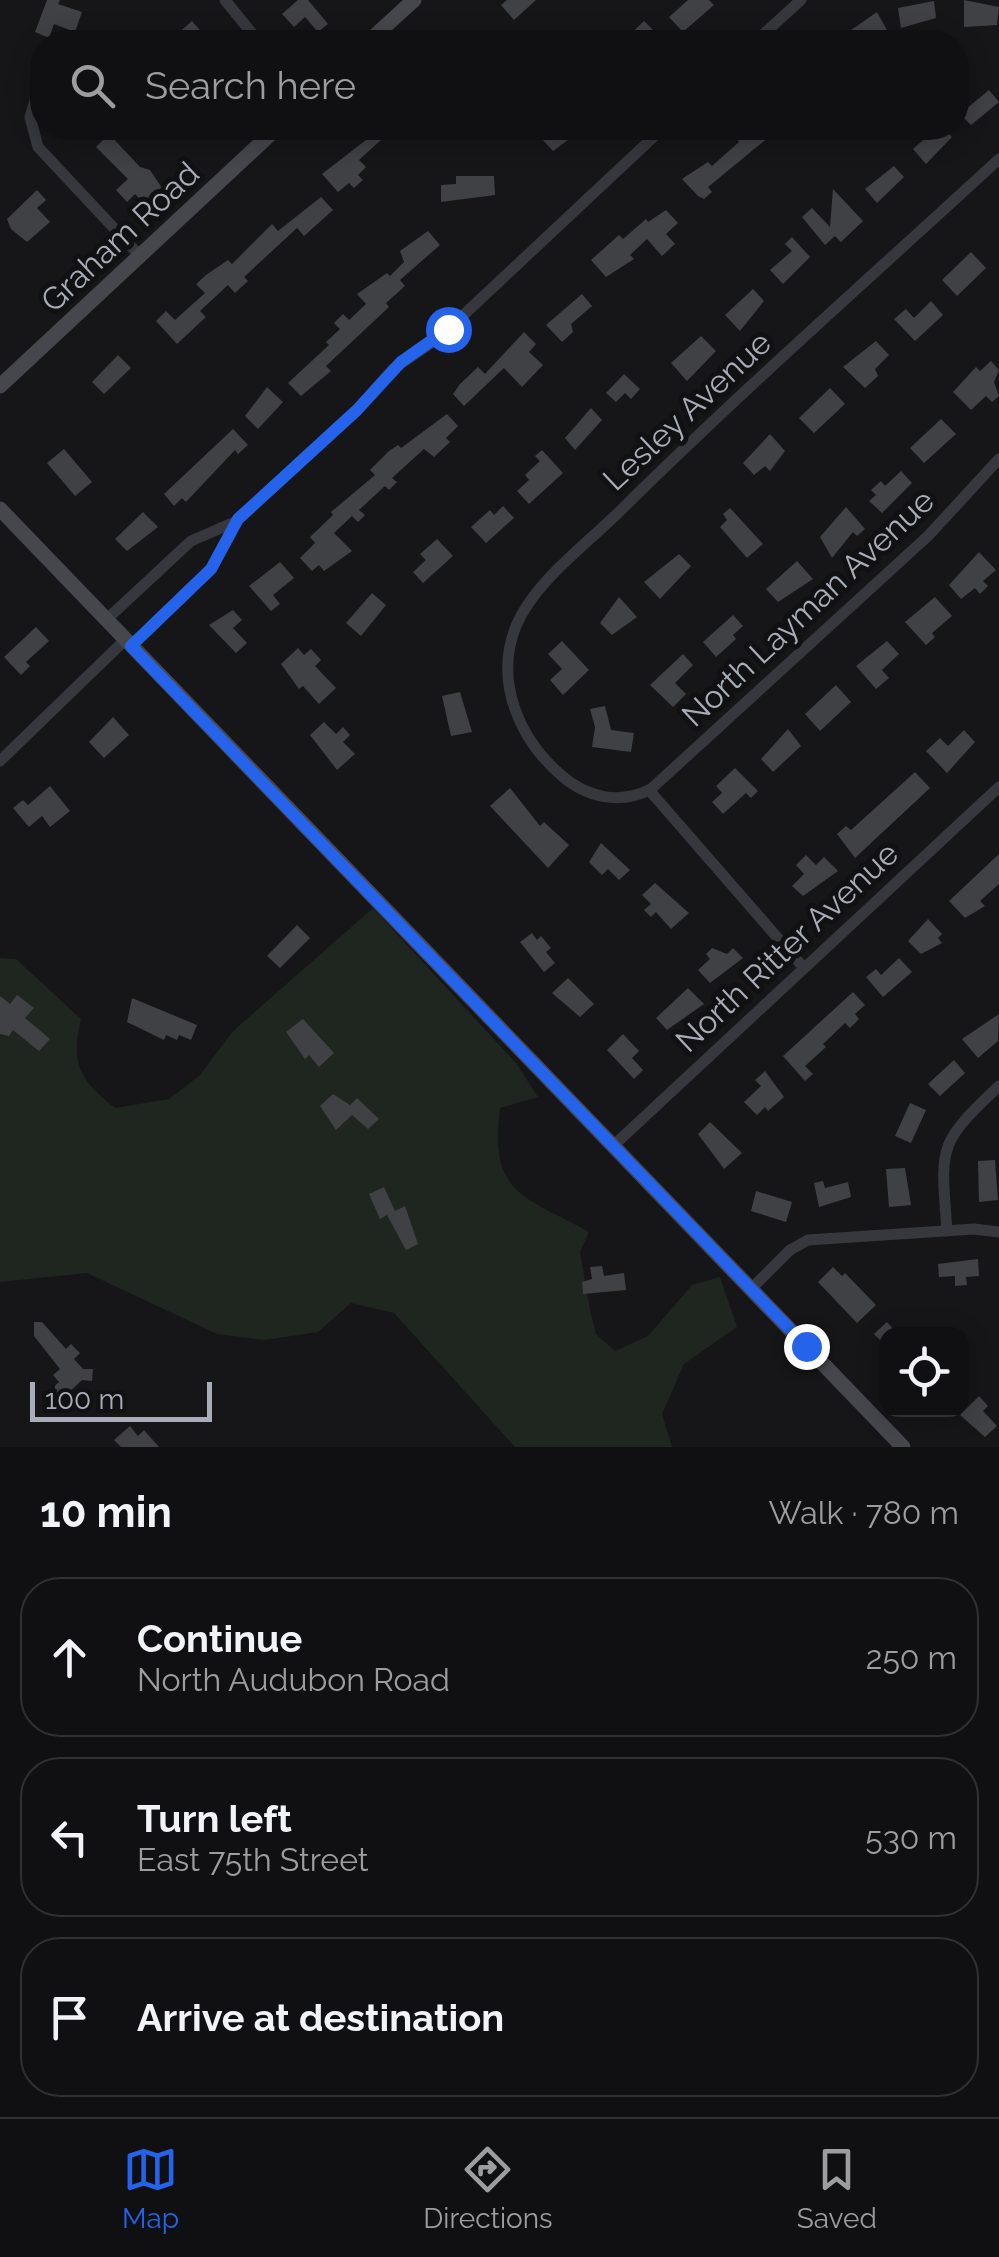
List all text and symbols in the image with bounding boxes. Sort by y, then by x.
search box [30,30,969,140]
icon: search [65,58,120,113]
text: Search here [145,63,356,108]
street label: Graham Road [33,154,206,319]
route start [426,307,472,353]
street label: Lesley Avenue [595,324,778,498]
street label: North Layman Avenue [674,482,941,734]
street label: North Ritter Avenue [668,834,905,1059]
route end [784,1324,830,1370]
map controls [879,1327,969,1417]
button: locate [879,1327,969,1417]
scale bar [30,1377,212,1422]
text: 100 m [45,1383,124,1416]
text: 10 min [40,1488,172,1537]
text: Walk · 780 m [768,1494,959,1531]
text: Continue [137,1616,302,1661]
icon: ahead [42,1630,97,1685]
text: 250 m [866,1639,957,1676]
text: North Audubon Road [137,1661,450,1698]
text: Turn left [137,1796,292,1841]
icon: left [42,1810,97,1865]
text: 530 m [865,1819,957,1856]
text: East 75th Street [137,1841,369,1878]
icon: arrive [42,1990,97,2045]
text: Arrive at destination [137,1995,504,2040]
tab: Map [122,2142,179,2235]
tab: Directions [423,2142,553,2235]
tab: Saved [797,2142,877,2235]

